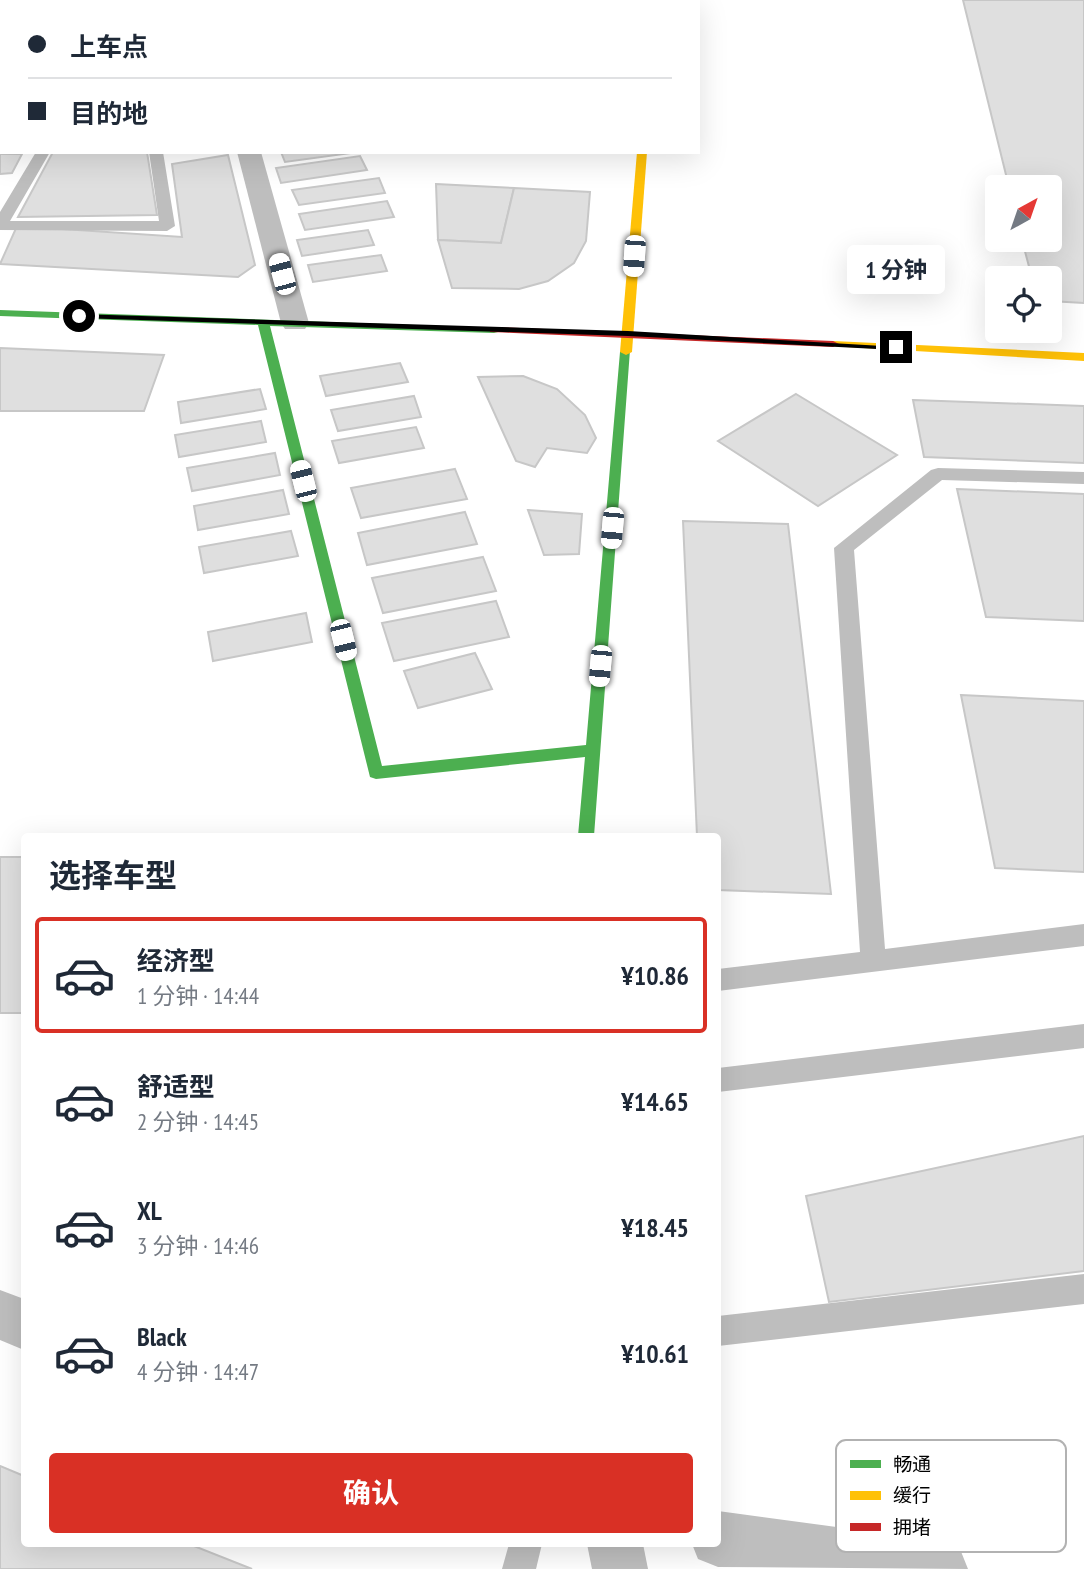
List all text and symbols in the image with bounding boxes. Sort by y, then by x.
text: 上车点 [70,30,148,63]
text: 目的地 [70,97,148,130]
north arrow [985,175,1062,252]
map controls [985,175,1062,343]
car [623,234,646,278]
callout: 1 分钟 [847,246,945,294]
car [267,251,298,297]
text: 1 分钟 [865,255,927,284]
button: locate [985,266,1062,343]
route start [63,300,95,332]
route end [880,331,912,363]
car [288,458,319,504]
car [600,506,625,550]
car [328,617,359,663]
car [588,644,613,688]
text: 选择车型 [49,854,177,896]
icon: car [53,944,116,1007]
text: 经济型 [137,944,215,977]
text: ¥10.86 [621,959,689,992]
text: 1 分钟 · 14:44 [137,981,259,1010]
icon: car [53,1070,116,1133]
text: 舒适型 [137,1070,215,1103]
text: ¥14.65 [621,1085,689,1118]
text: 2 分钟 · 14:45 [137,1107,259,1136]
text: XL [137,1194,162,1227]
icon: car [53,1196,116,1259]
text: ¥18.45 [621,1211,689,1244]
text: 3 分钟 · 14:46 [137,1231,259,1260]
text: Black [137,1320,187,1353]
icon: car [53,1322,116,1385]
text: ¥10.61 [621,1337,689,1370]
text: 4 分钟 · 14:47 [137,1357,259,1386]
legend [836,1440,1066,1552]
text: 畅通 [893,1452,931,1476]
button: 确认 [49,1453,693,1533]
text: 缓行 [893,1483,931,1507]
text: 拥堵 [893,1515,931,1539]

